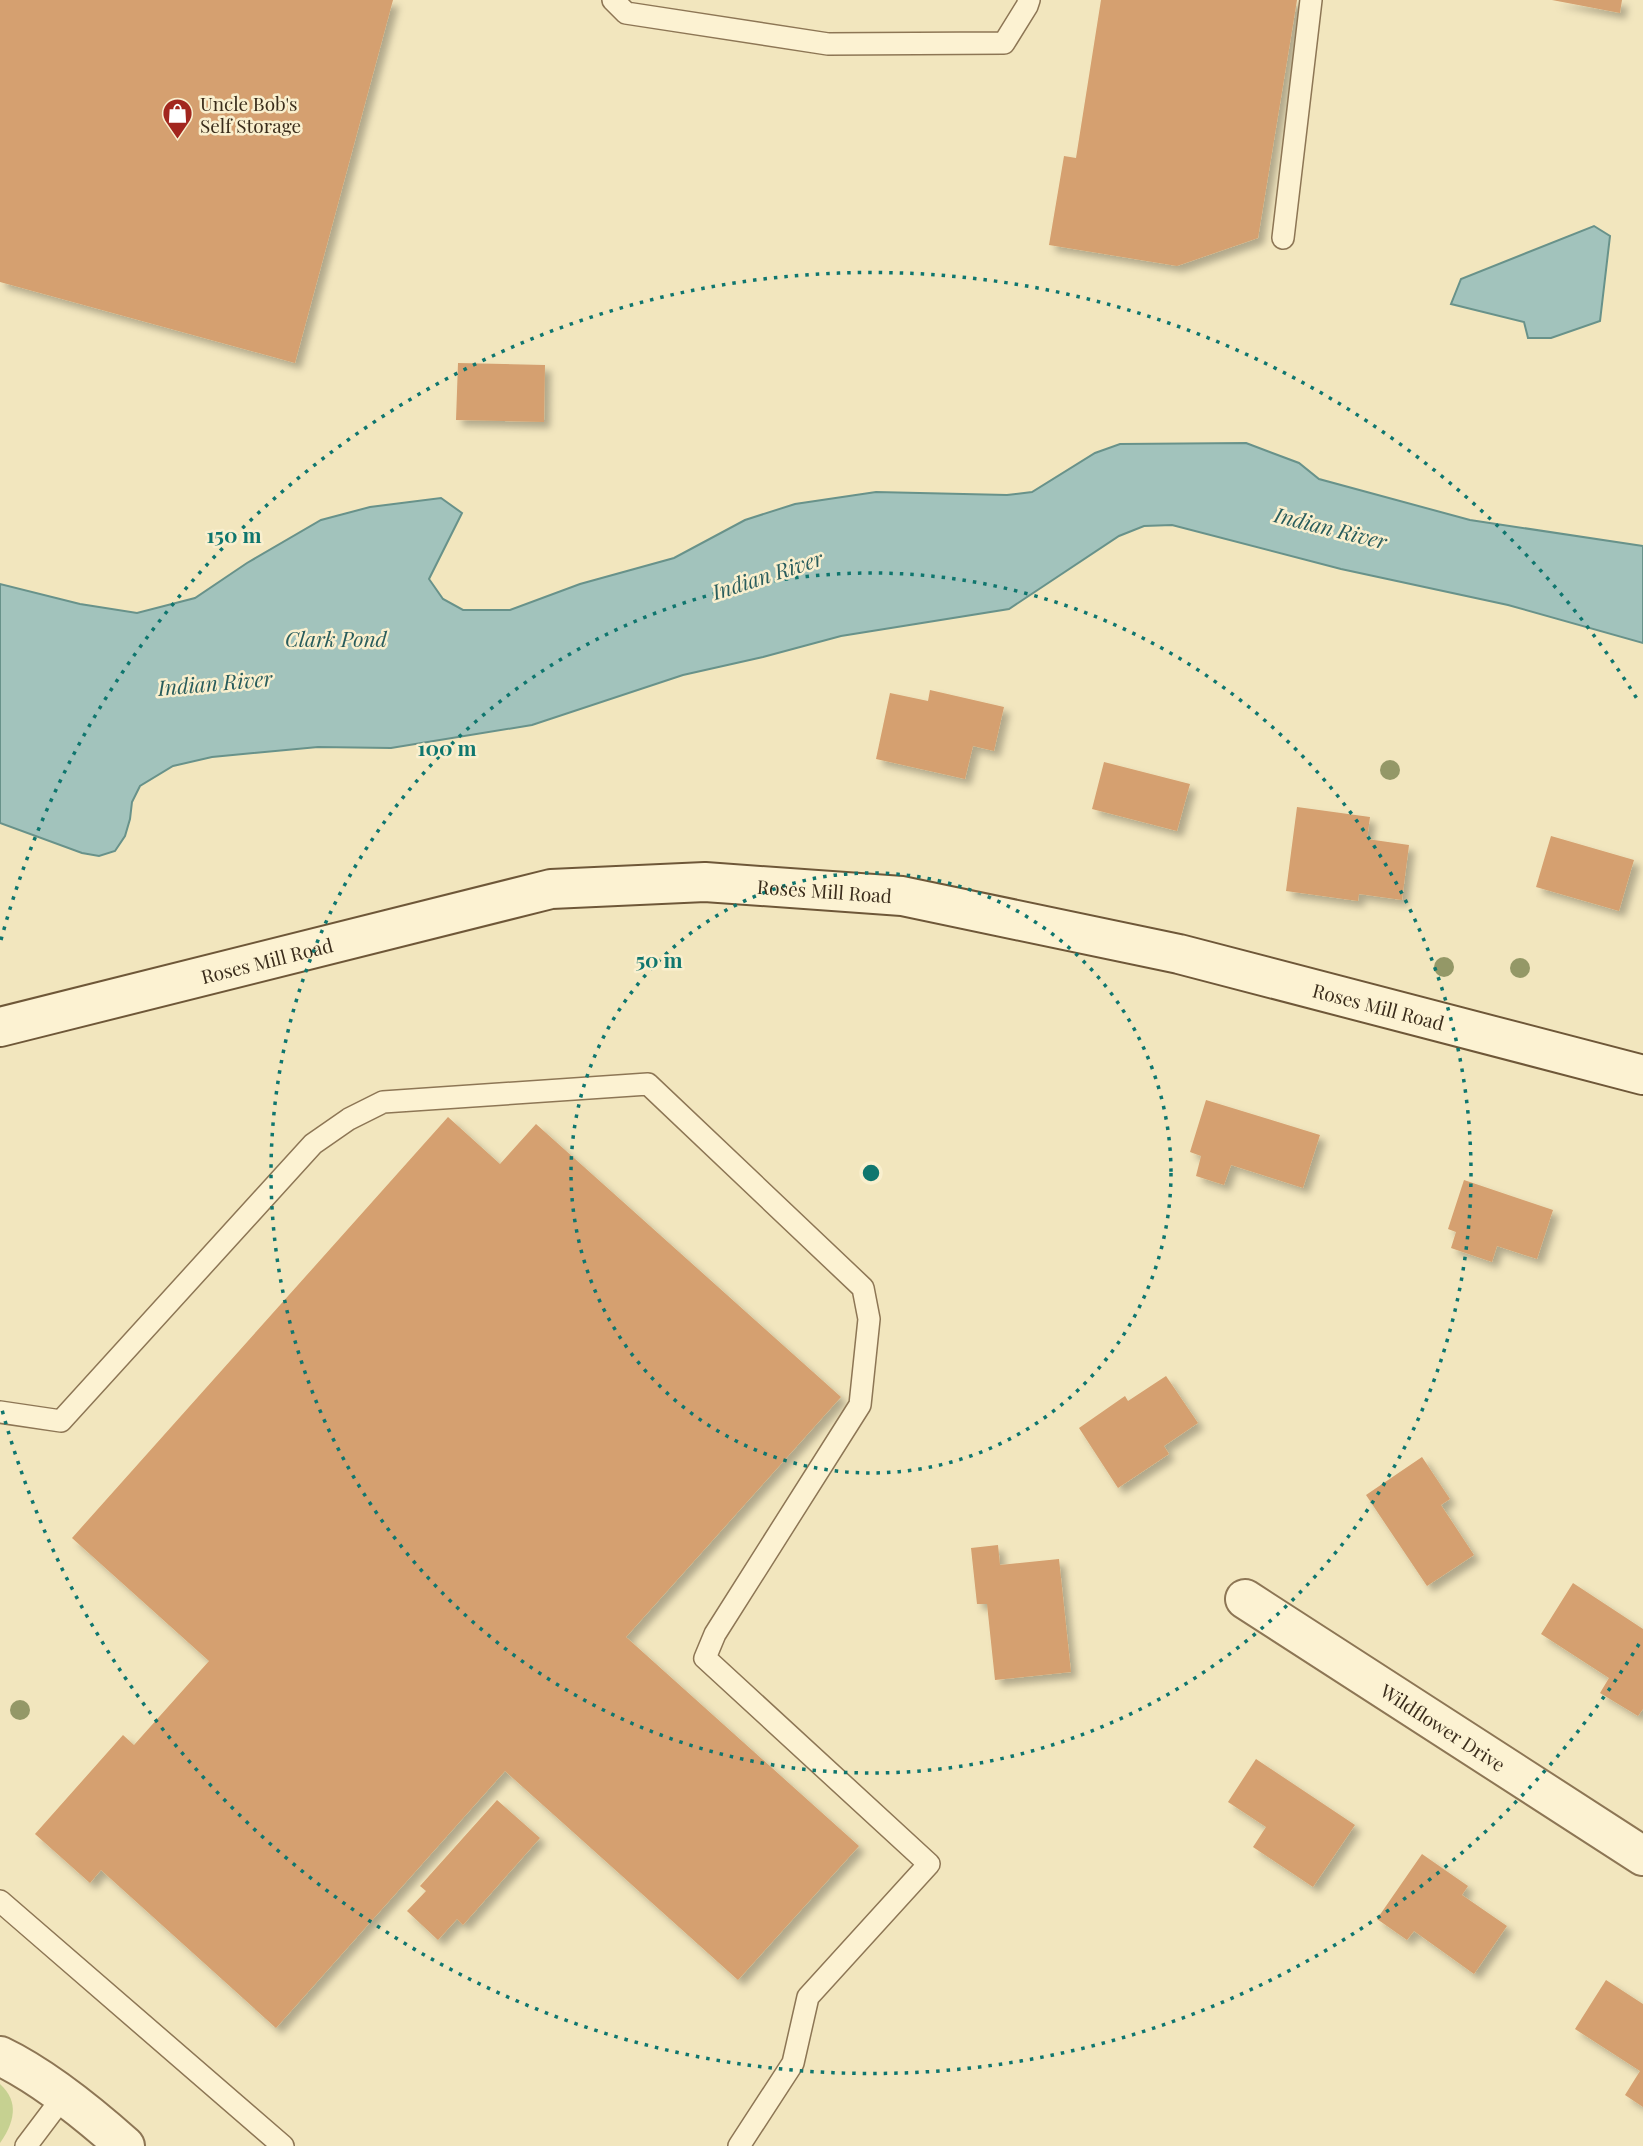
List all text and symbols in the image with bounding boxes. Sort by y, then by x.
place label: Uncle Bob's Self Storage [200,90,301,138]
shop icon: Uncle Bob's Self Storage [160,97,194,141]
water label: Indian River [1271,499,1391,555]
text: 150 m [207,520,261,548]
water label: Indian River [707,543,827,605]
water label: Clark Pond [285,624,388,652]
water label: Indian River [156,663,274,701]
text: 100 m [417,733,477,761]
street label: Roses Mill Road [756,873,893,908]
street label: Roses Mill Road [198,931,335,989]
text: 50 m [635,945,683,973]
street label: Roses Mill Road [1310,976,1447,1036]
centre of rings [859,1161,883,1185]
street label: Wildflower Drive [1375,1677,1511,1777]

